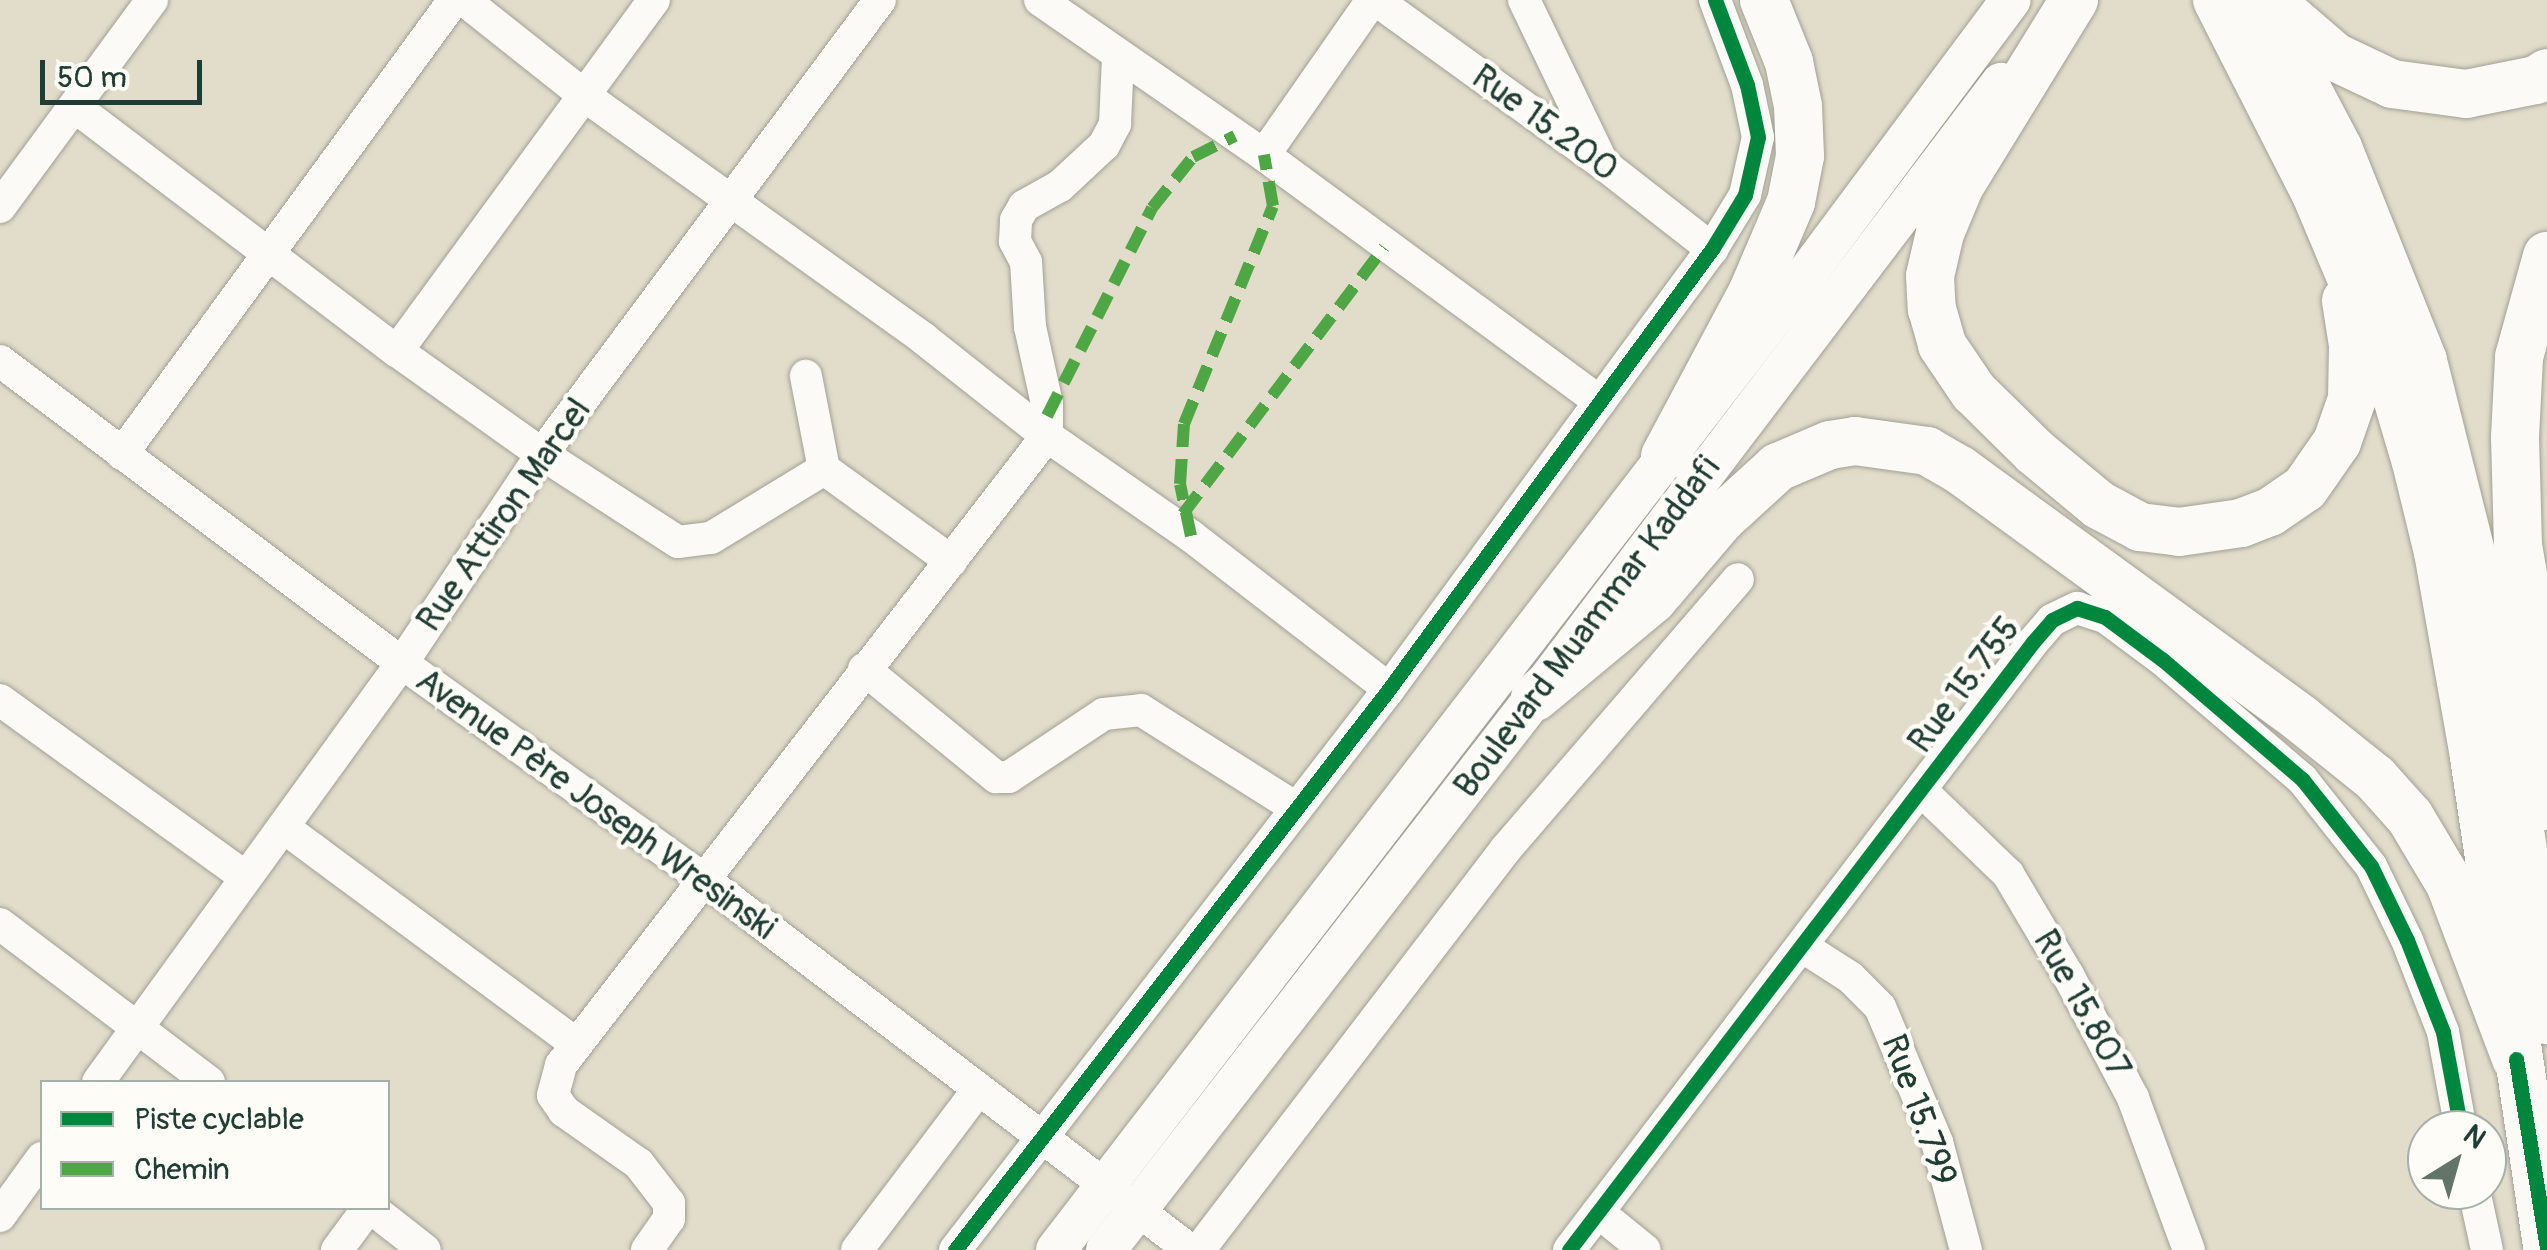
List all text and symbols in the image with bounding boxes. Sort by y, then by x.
scale bar [45,40,208,102]
street label: Rue 15.200 [1464,56,1626,190]
text: 50 m [57,59,127,96]
street label: Rue Attiron Marcel [408,390,600,640]
street label: Boulevard Muammar Kaddafi [1445,448,1729,806]
street label: Rue 15.755 [1899,609,2029,761]
street label: Avenue Père Joseph Wresinski [408,659,784,949]
street label: Rue 15.807 [2024,922,2140,1086]
street label: Rue 15.799 [1872,1029,1966,1191]
legend [40,1080,390,1210]
text: Piste cyclable [134,1101,304,1138]
north arrow [2407,1110,2507,1210]
text: N [2456,1118,2492,1157]
text: Chemin [134,1151,230,1188]

